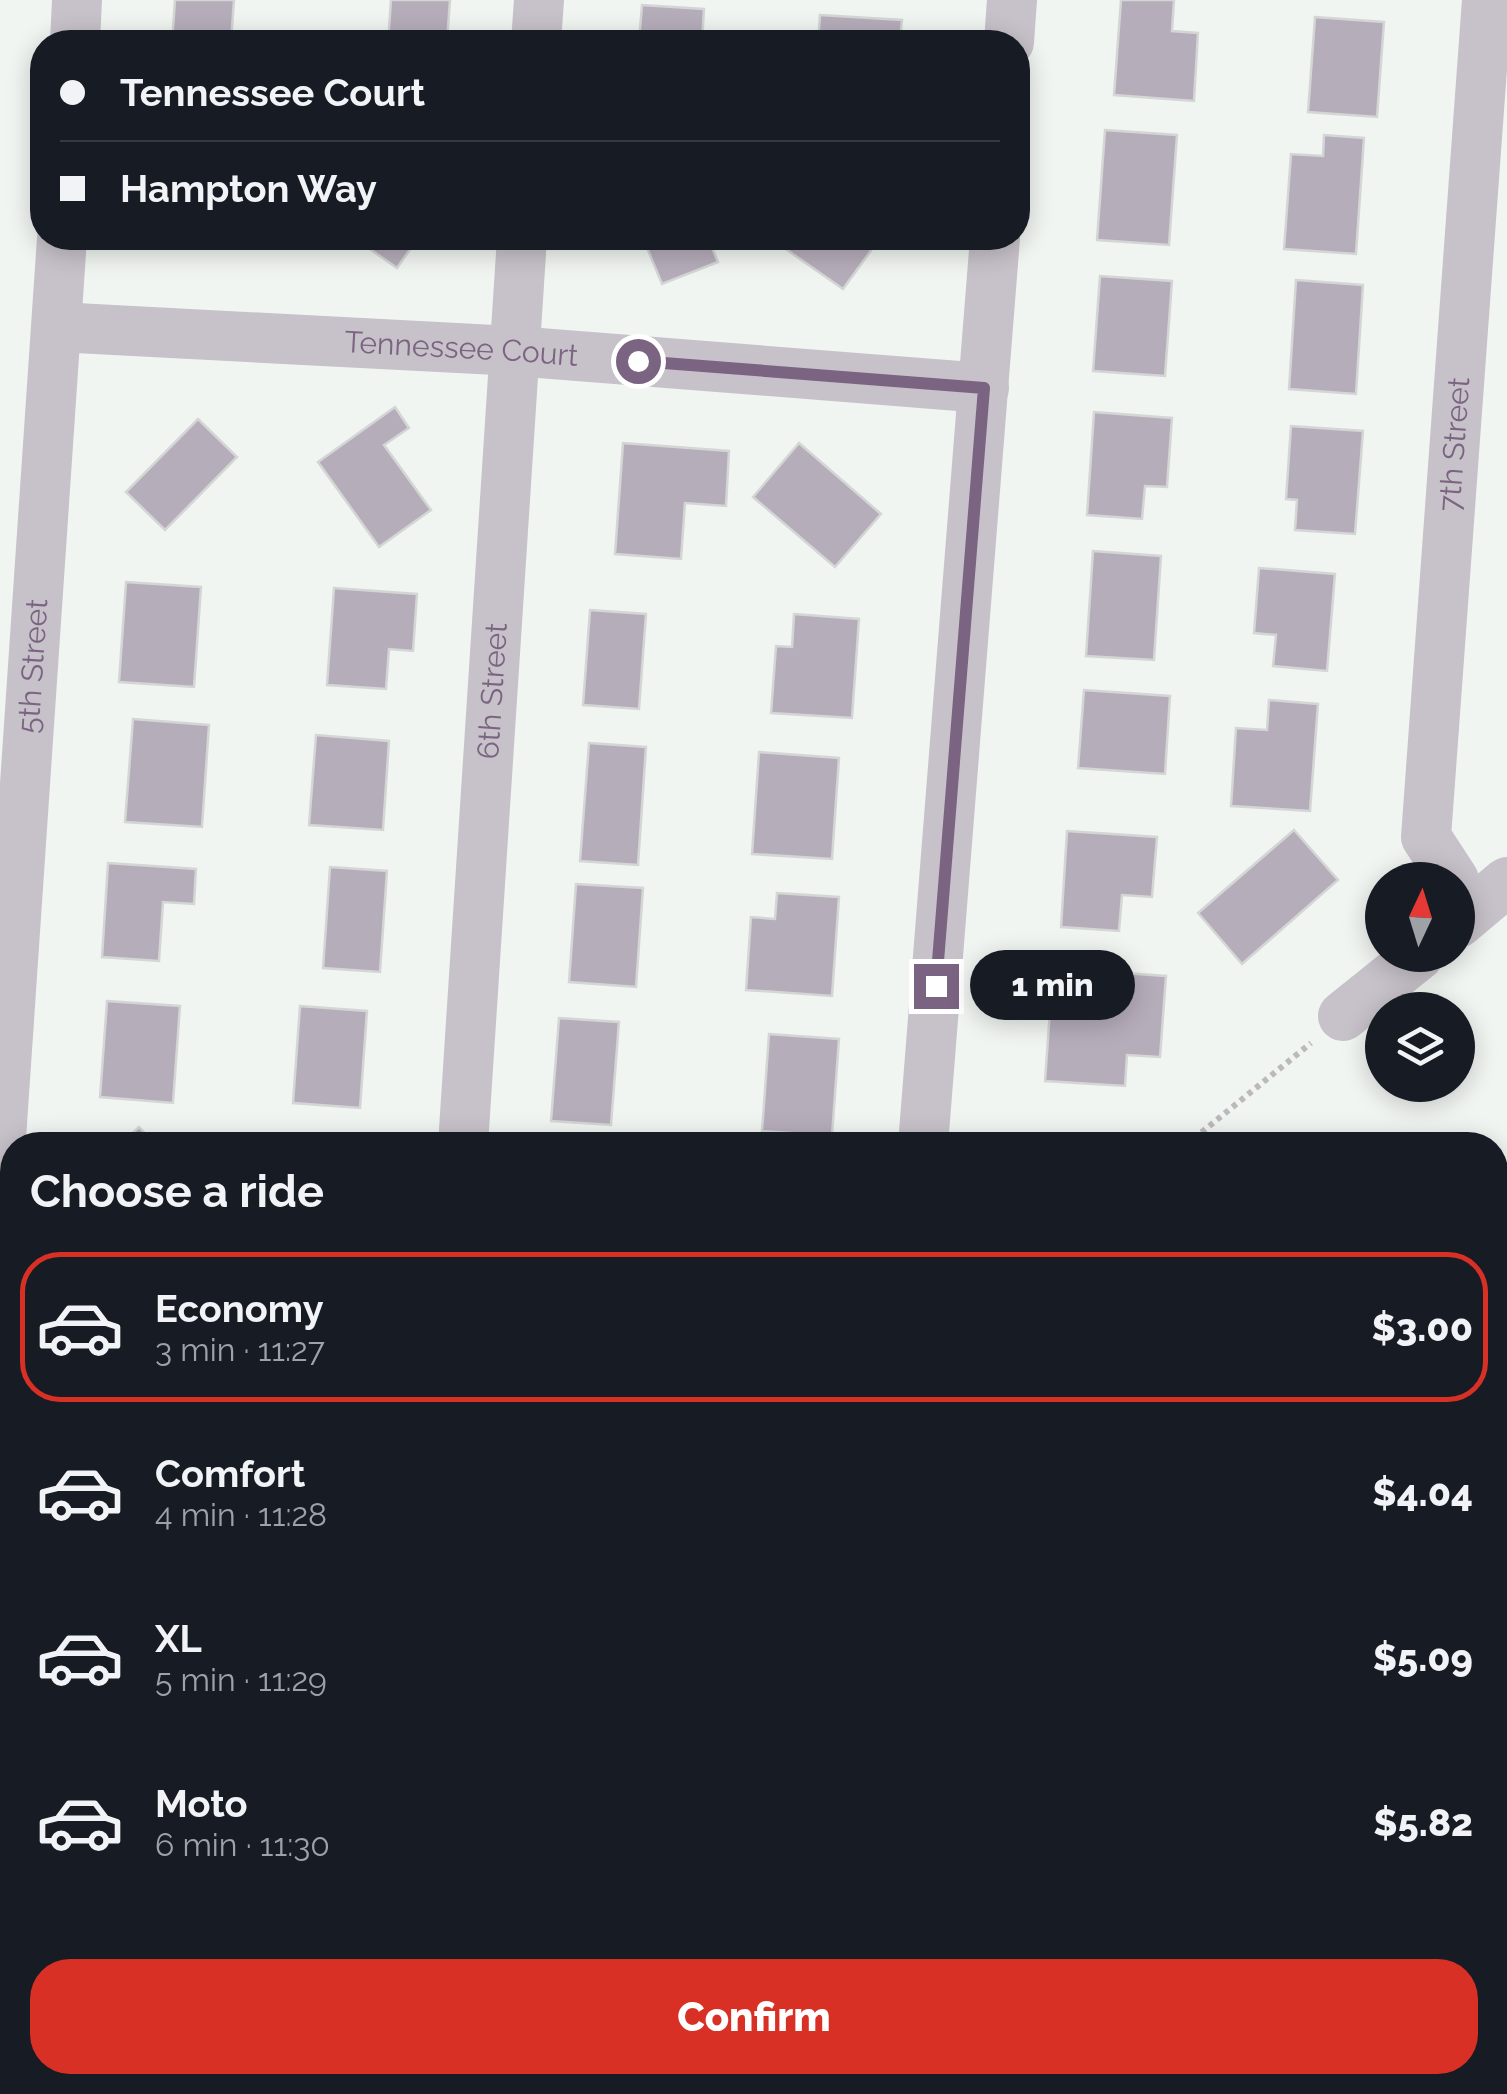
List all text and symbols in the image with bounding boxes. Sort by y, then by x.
text: Tennessee Court [120,70,425,115]
text: Hampton Way [120,166,377,211]
street label: Tennessee Court [344,324,580,373]
route start [616,339,661,384]
street label: 7th Street [1432,376,1476,513]
street label: 5th Street [10,598,55,735]
street label: 6th Street [470,622,514,760]
north arrow [1365,862,1475,972]
map controls [1365,862,1475,1102]
callout: 1 min [971,951,1136,1021]
route end [914,964,959,1009]
text: 1 min [1011,966,1094,1003]
button: layers [1365,992,1475,1102]
text: Choose a ride [30,1165,324,1218]
icon: car [35,1282,125,1372]
text: Economy [155,1286,324,1331]
text: $3.00 [1372,1305,1473,1350]
text: 3 min · 11:27 [155,1331,325,1368]
icon: car [35,1447,125,1537]
text: Comfort [155,1451,305,1496]
text: $4.04 [1372,1470,1473,1515]
text: 4 min · 11:28 [155,1496,327,1533]
icon: car [35,1612,125,1702]
text: XL [155,1616,202,1661]
text: $5.09 [1373,1635,1473,1680]
text: 5 min · 11:29 [155,1661,327,1698]
icon: car [35,1777,125,1867]
text: Moto [155,1781,248,1826]
text: $5.82 [1373,1800,1473,1845]
text: 6 min · 11:30 [155,1826,330,1863]
button: Confirm [30,1959,1478,2074]

